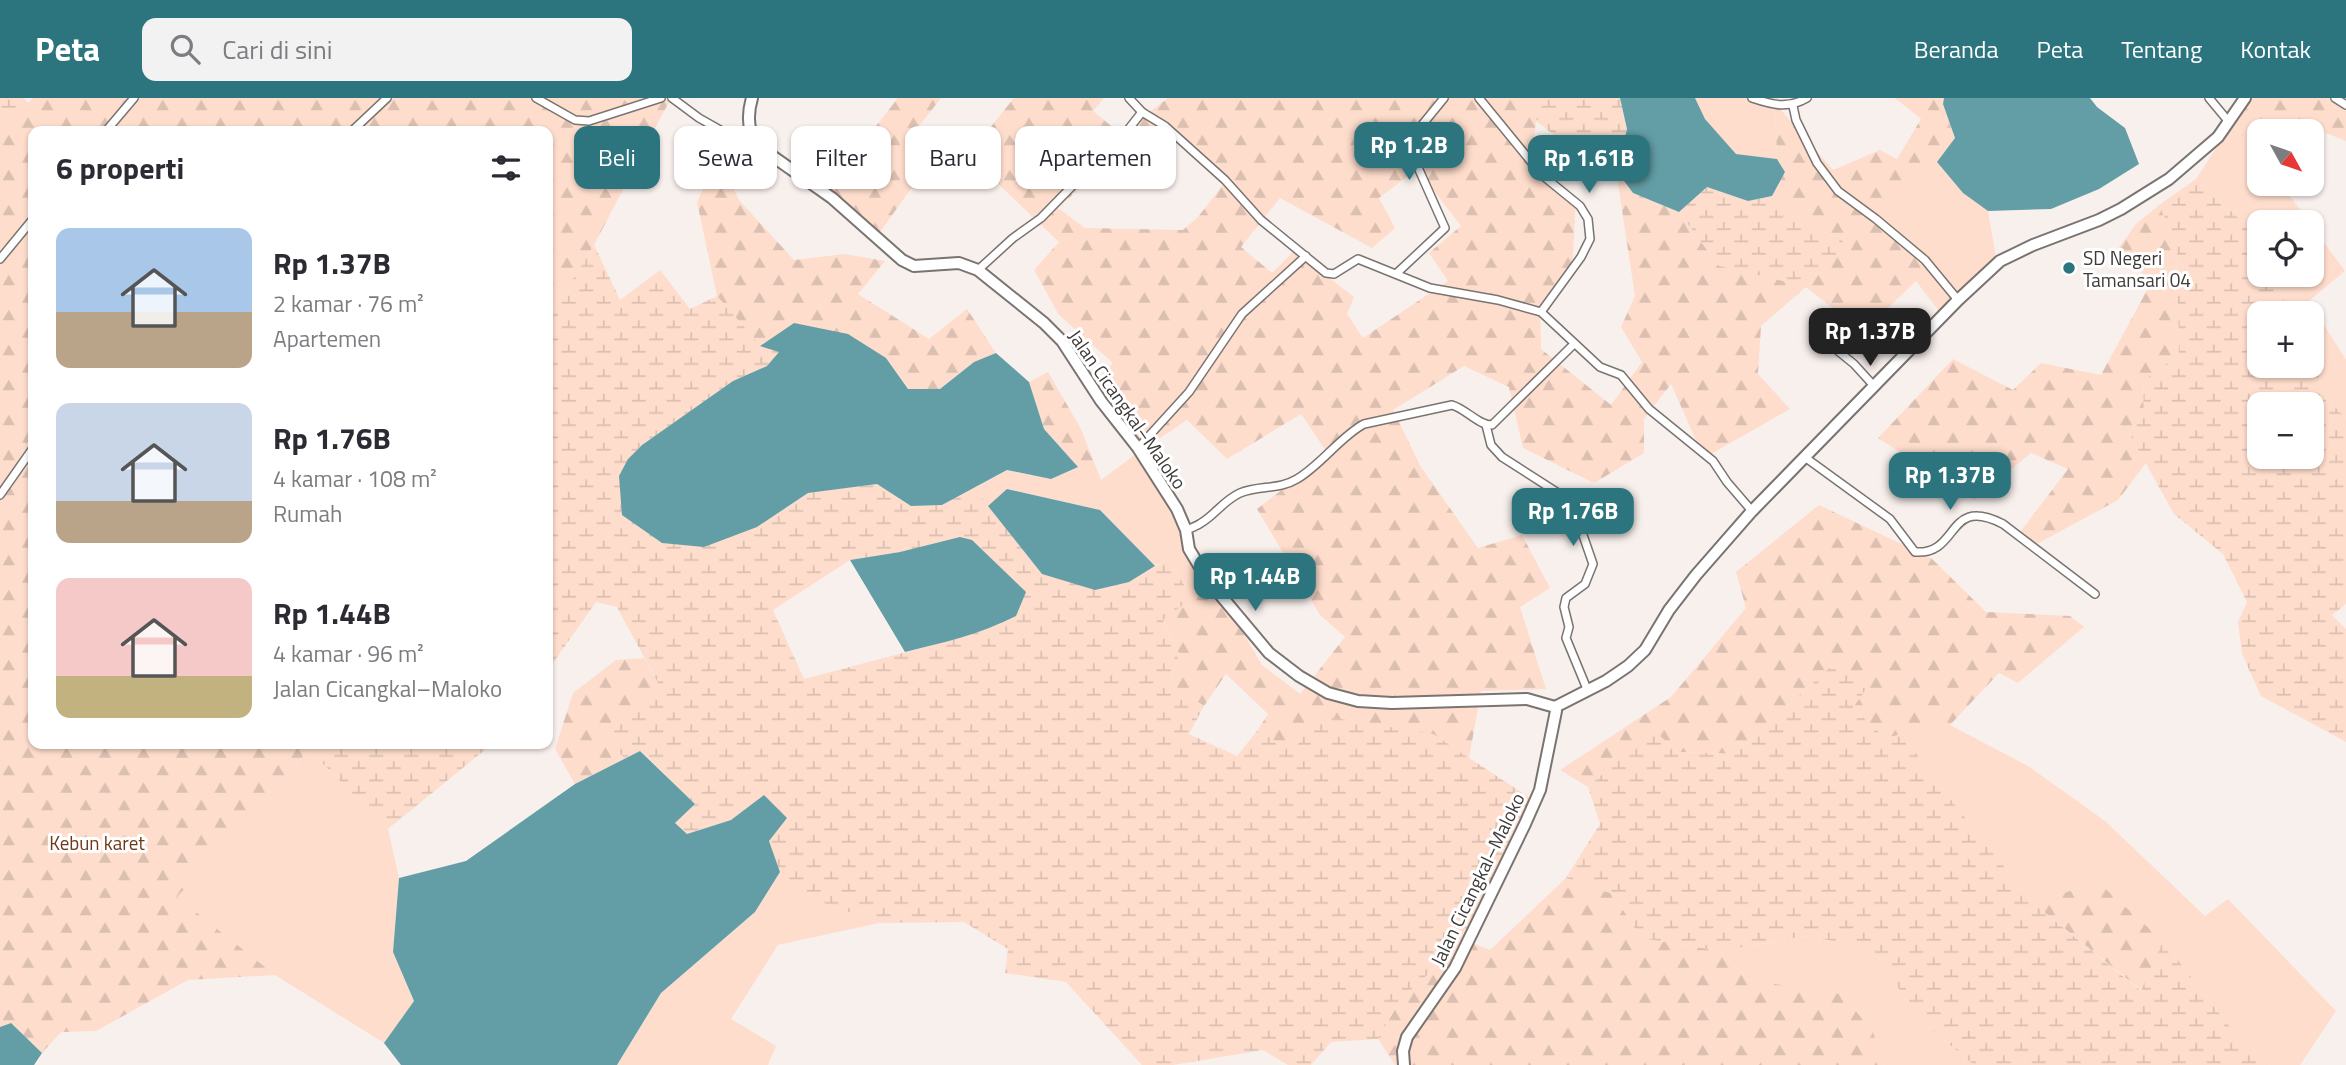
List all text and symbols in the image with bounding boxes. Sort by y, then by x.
search box [142,18,632,81]
text: Peta [35,24,100,74]
icon: search [166,30,204,68]
text: Cari di sini [222,30,332,69]
text: Beranda [1914,31,1999,67]
text: Peta [2037,31,2083,67]
text: Tentang [2121,31,2202,67]
text: Kontak [2240,31,2311,67]
north arrow [2247,119,2324,196]
map controls [2247,119,2324,469]
pin: Rp 1.2B [1344,122,1474,182]
chip: Beli [574,126,660,189]
chip: Sewa [674,126,777,189]
chip: Filter [791,126,891,189]
chip: Baru [905,126,1001,189]
chip: Apartemen [1015,126,1176,189]
text: Rp 1.2B [1370,127,1448,162]
pin: Rp 1.61B [1517,136,1661,195]
text: Rp 1.61B [1544,140,1634,175]
text: 6 properti [56,145,184,191]
icon: filters [487,149,525,187]
button: locate [2247,210,2324,287]
text: Rp 1.37B [273,240,391,286]
place label: SD Negeri Tamansari 04 [2083,243,2191,294]
icon: home [112,256,196,340]
marker: SD Negeri Tamansari 04 [2061,260,2077,276]
text: 2 kamar · 76 m² [273,286,424,321]
button: + [2247,301,2324,378]
pin: Rp 1.37B [1798,308,1942,368]
text: Rp 1.37B [1825,313,1915,348]
text: Apartemen [273,321,381,356]
street label: Jalan Cicangkal–Maloko [1062,323,1194,495]
button: − [2247,392,2324,469]
text: Rp 1.76B [273,415,391,461]
icon: home [112,431,196,515]
pin: Rp 1.37B [1878,452,2022,512]
text: Rp 1.37B [1905,457,1995,492]
text: 4 kamar · 108 m² [273,461,437,496]
pin: Rp 1.76B [1501,489,1645,548]
text: Rp 1.76B [1528,493,1618,528]
text: Rumah [273,496,342,531]
pin: Rp 1.44B [1183,554,1327,613]
text: Rp 1.44B [1210,558,1300,593]
text: Rp 1.44B [273,590,391,636]
icon: home [112,606,196,690]
text: 4 kamar · 96 m² [273,636,424,671]
text: Jalan Cicangkal–Maloko [273,671,502,706]
street label: Jalan Cicangkal–Maloko [1422,788,1532,970]
park label: Kebun karet [49,828,145,857]

